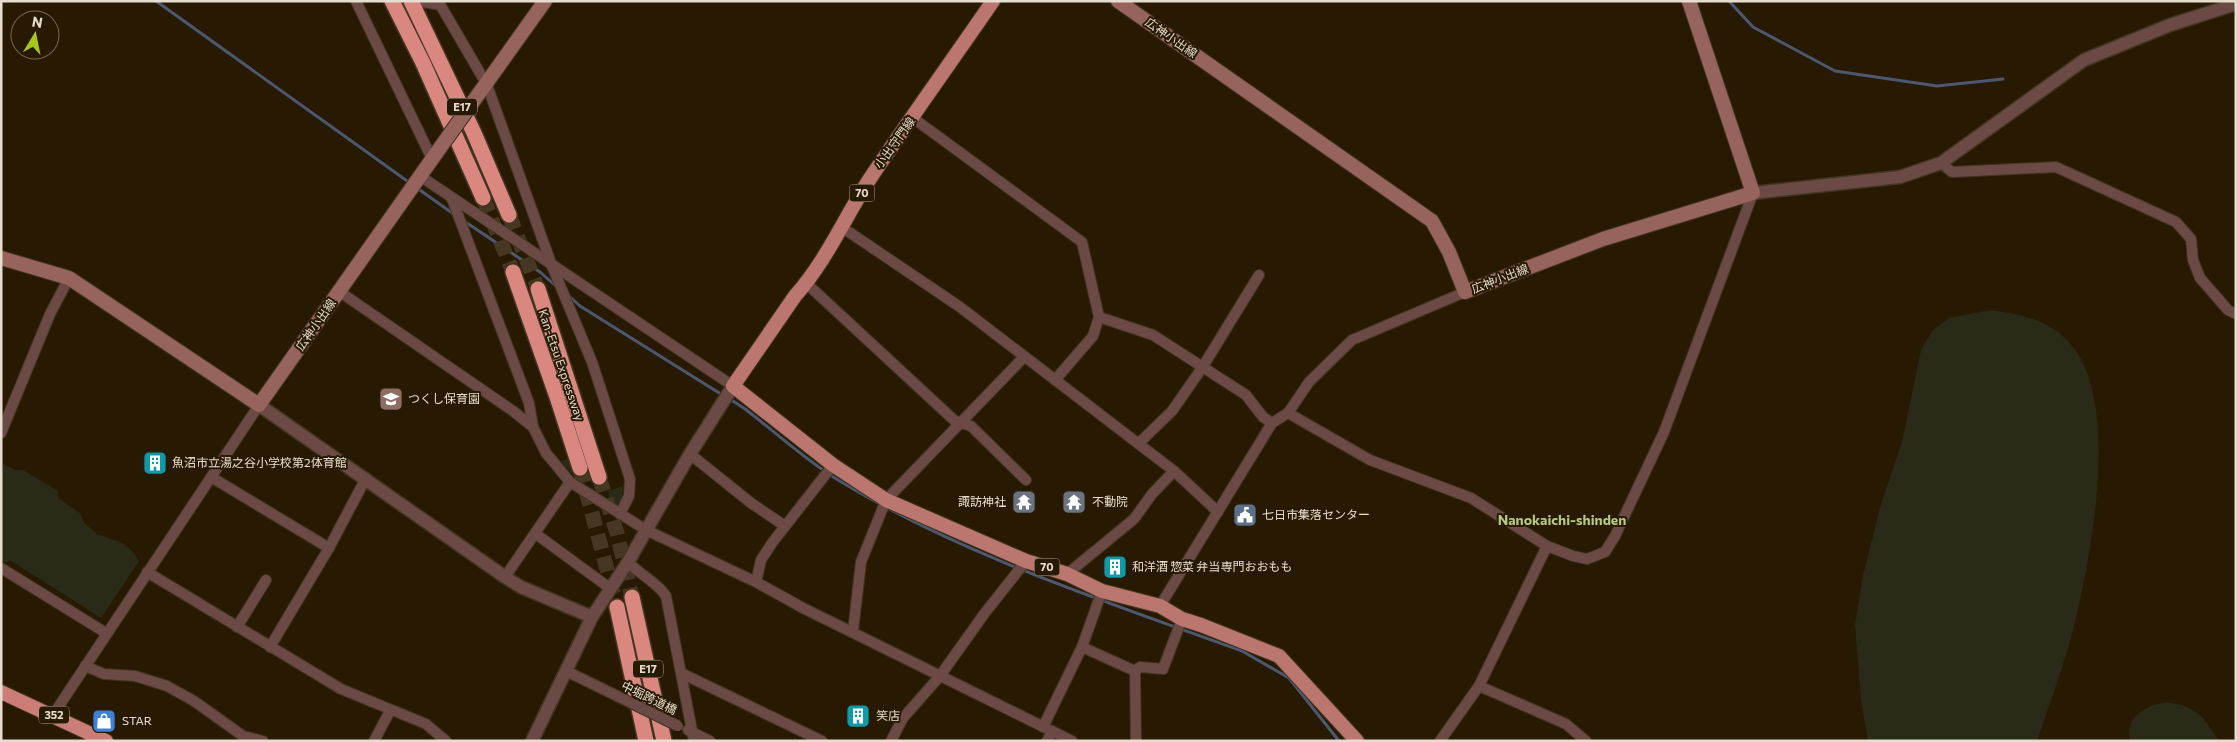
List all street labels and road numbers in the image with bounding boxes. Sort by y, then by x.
street label: 広神小出線 [1143,14,1200,60]
road number: E17 [447,98,477,115]
street label: 小出守門線 [871,114,917,171]
road number: 70 [850,184,874,202]
street label: 広神小出線 [1469,261,1530,295]
street label: 広神小出線 [292,296,338,353]
street label: Kan-Etsu Expressway [536,307,588,422]
road number: 70 [1034,558,1060,576]
road number: E17 [633,661,663,678]
street label: 中堀跨道橋 [619,678,679,717]
road number: 352 [39,706,69,724]

